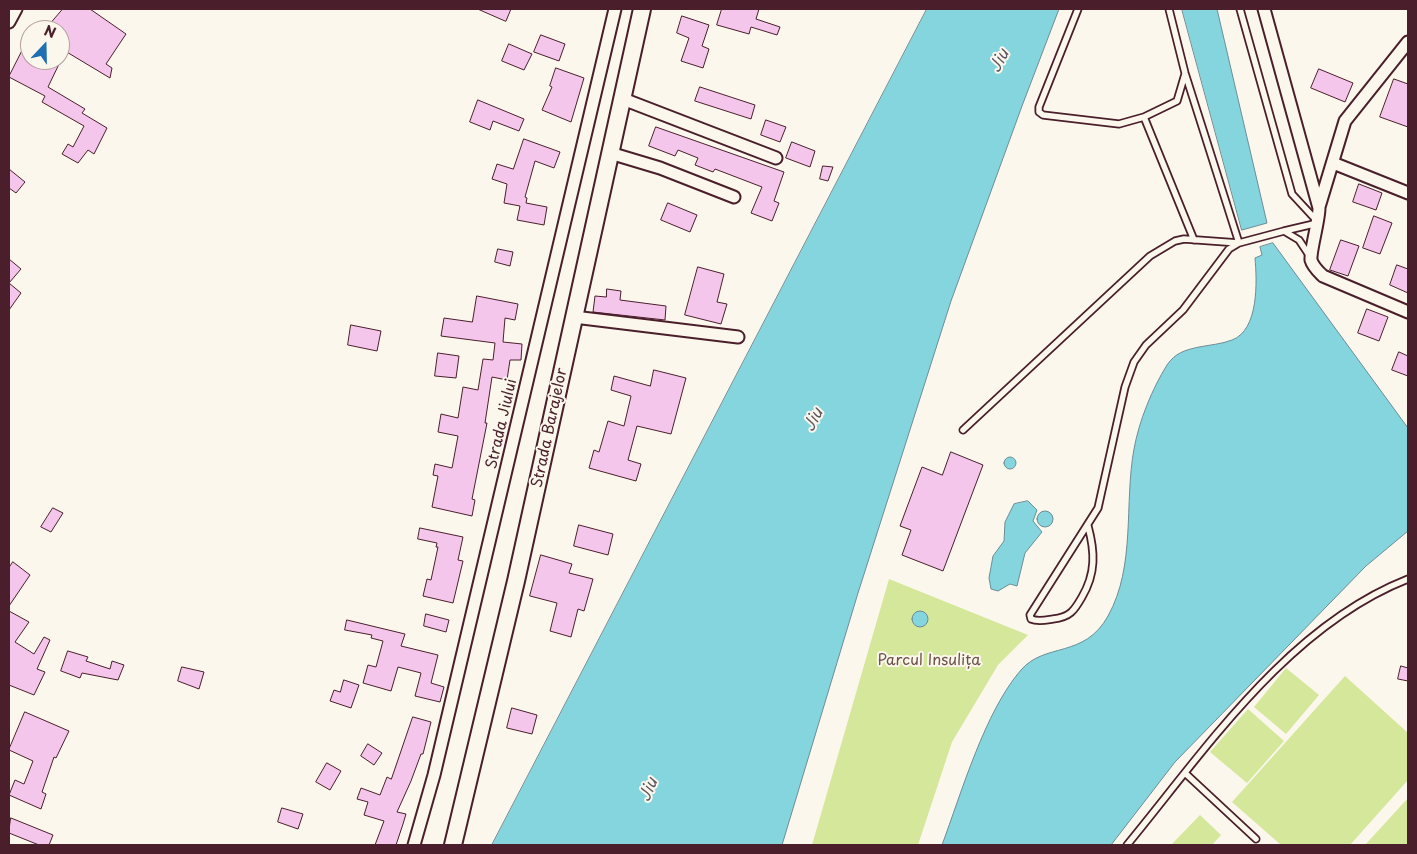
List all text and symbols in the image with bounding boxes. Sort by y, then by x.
north arrow [20,20,70,70]
text: N [41,20,59,43]
water label: Jiu [986,46,1014,76]
street label: Strada Barajelor [529,367,571,489]
street label: Strada Jiului [483,377,521,471]
water label: Jiu [800,405,828,435]
park label: Parcul Insulița [877,652,981,670]
water label: Jiu [636,775,662,805]

